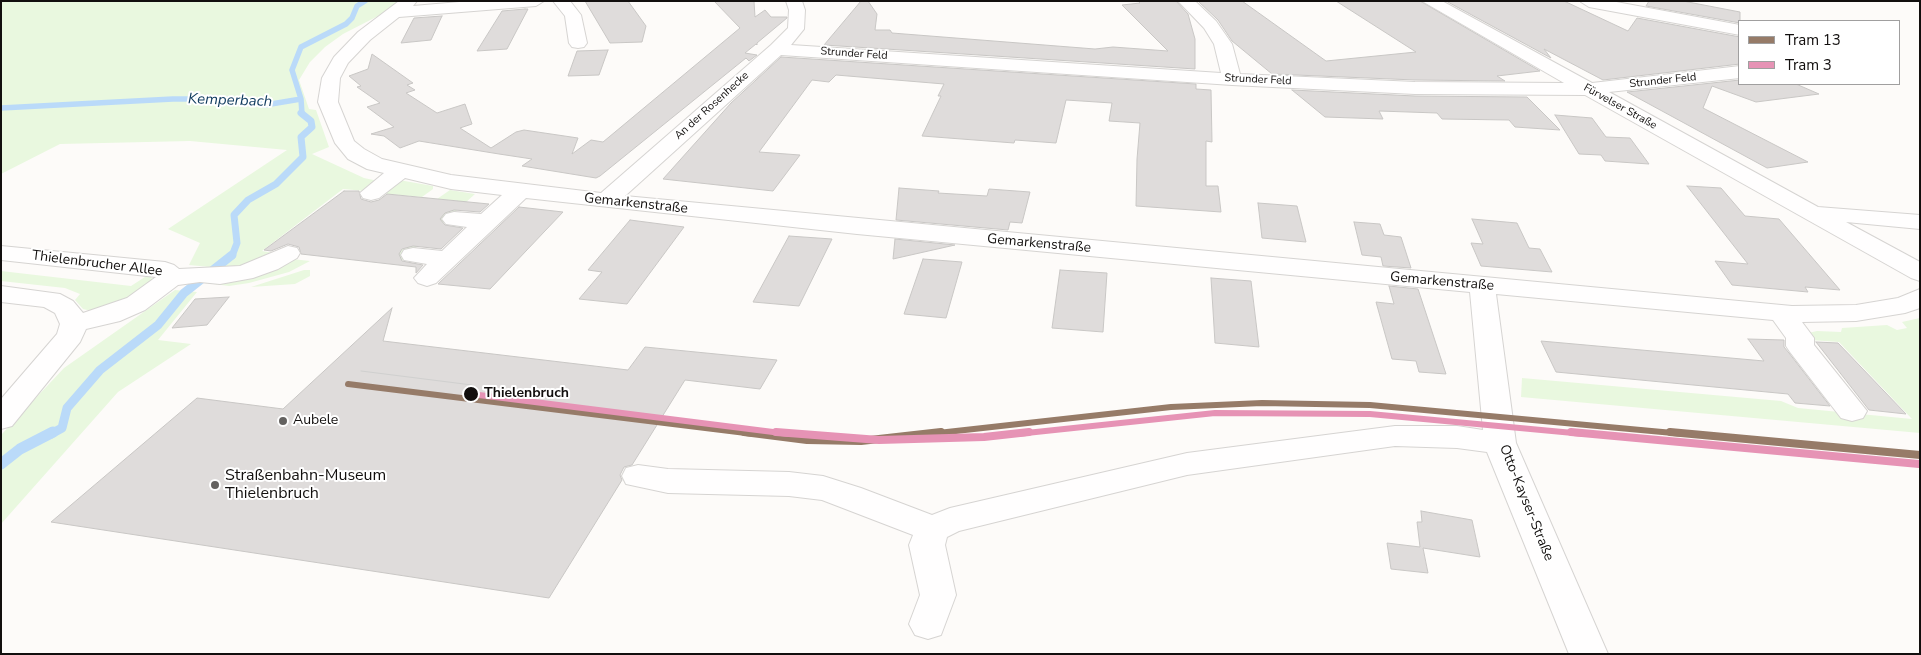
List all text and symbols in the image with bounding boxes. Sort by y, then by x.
legend [1738,20,1901,85]
text: Tram 13 [1785,30,1841,50]
street label: Strunder Feld [820,45,888,63]
text: Tram 3 [1785,55,1832,75]
street label: An der Rosenhecke [672,69,752,143]
street label: Strunder Feld [1629,71,1697,91]
street label: Strunder Feld [1224,72,1292,88]
street label: Fürvelser Straße [1581,81,1659,133]
water label: Kemperbach [188,91,272,111]
street label: Gemarkenstraße [583,190,689,218]
street label: Gemarkenstraße [986,231,1092,257]
street label: Thielenbrucher Allee [31,248,163,280]
street label: Gemarkenstraße [1389,269,1495,295]
marker: Thielenbruch [462,385,480,403]
place label: Thielenbruch [484,386,569,402]
place label: Aubele [293,413,338,429]
marker: Aubele [277,415,289,427]
street label: Otto-Kayser-Straße [1495,442,1557,564]
place label: Straßenbahn-Museum Thielenbruch [225,466,386,504]
marker: Straßenbahn-Museum Thielenbruch [209,479,221,491]

